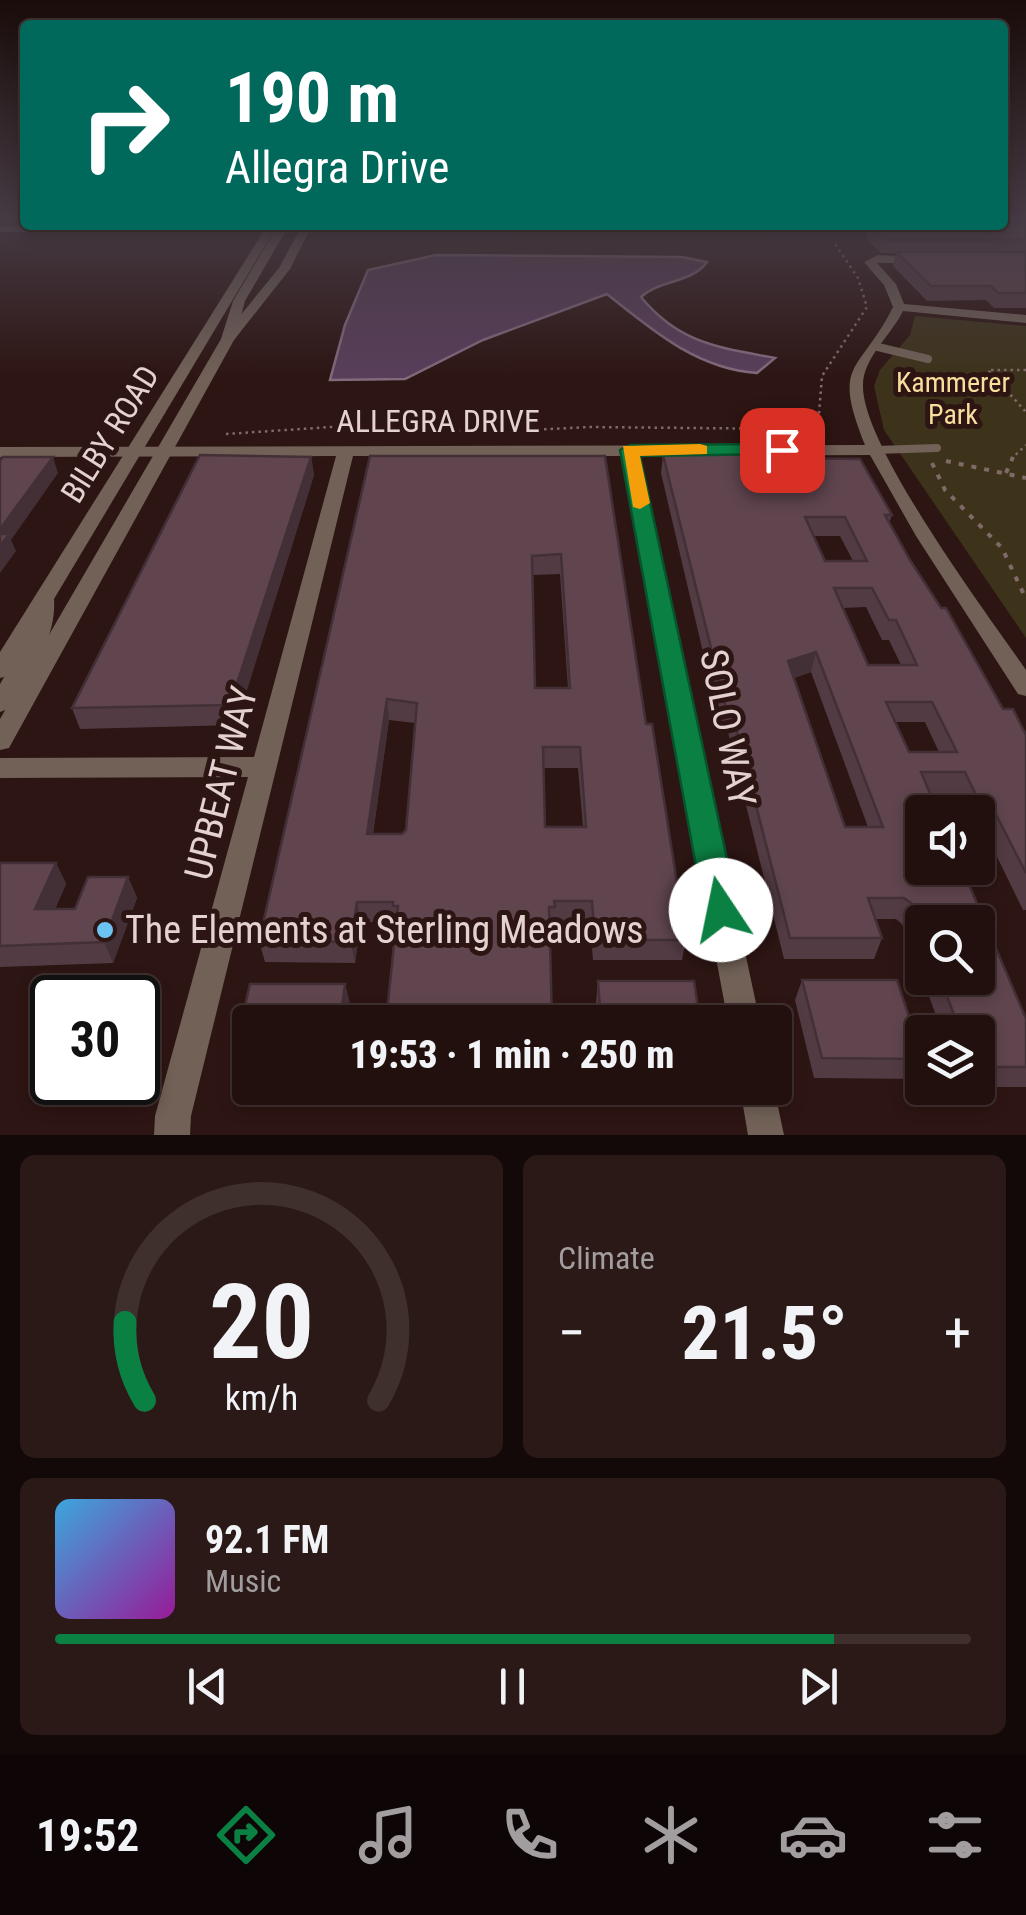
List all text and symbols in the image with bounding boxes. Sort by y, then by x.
text: 190 m [225,57,399,139]
icon: right [60,60,190,190]
text: Allegra Drive [225,141,449,194]
street label: BILBY ROAD [53,359,167,509]
park label: Kammerer Park [896,366,1010,431]
street label: ALLEGRA DRIVE [336,402,540,440]
pin [740,408,825,493]
icon: arrive [755,423,810,478]
street label: SOLO WAY [691,646,765,810]
street label: UPBEAT WAY [176,682,266,884]
map controls [905,795,995,1105]
button: sound [905,795,995,885]
position arrow [669,858,773,962]
button: search [905,905,995,995]
place label: The Elements at Sterling Meadows [125,908,644,952]
marker: The Elements at Sterling Meadows [94,919,116,941]
speed limit sign: 30 [30,975,160,1105]
button: layers [905,1015,995,1105]
text: 19:53 · 1 min · 250 m [350,1033,674,1077]
text: Climate [558,1239,655,1277]
text: 20 [209,1262,314,1383]
text: 21.5° [682,1289,848,1377]
text: − [558,1301,586,1365]
text: + [944,1301,971,1365]
text: km/h [225,1377,298,1419]
text: 92.1 FM [205,1518,329,1562]
text: Music [205,1562,281,1600]
icon: previous [180,1659,235,1714]
icon: pause [485,1659,540,1714]
icon: next [791,1659,846,1714]
icon: directions [211,1800,281,1870]
icon: music [353,1800,423,1870]
icon: phone [495,1800,565,1870]
icon: climate [636,1800,706,1870]
icon: car [778,1800,848,1870]
icon: filters [920,1800,990,1870]
text: 19:52 [36,1809,139,1862]

